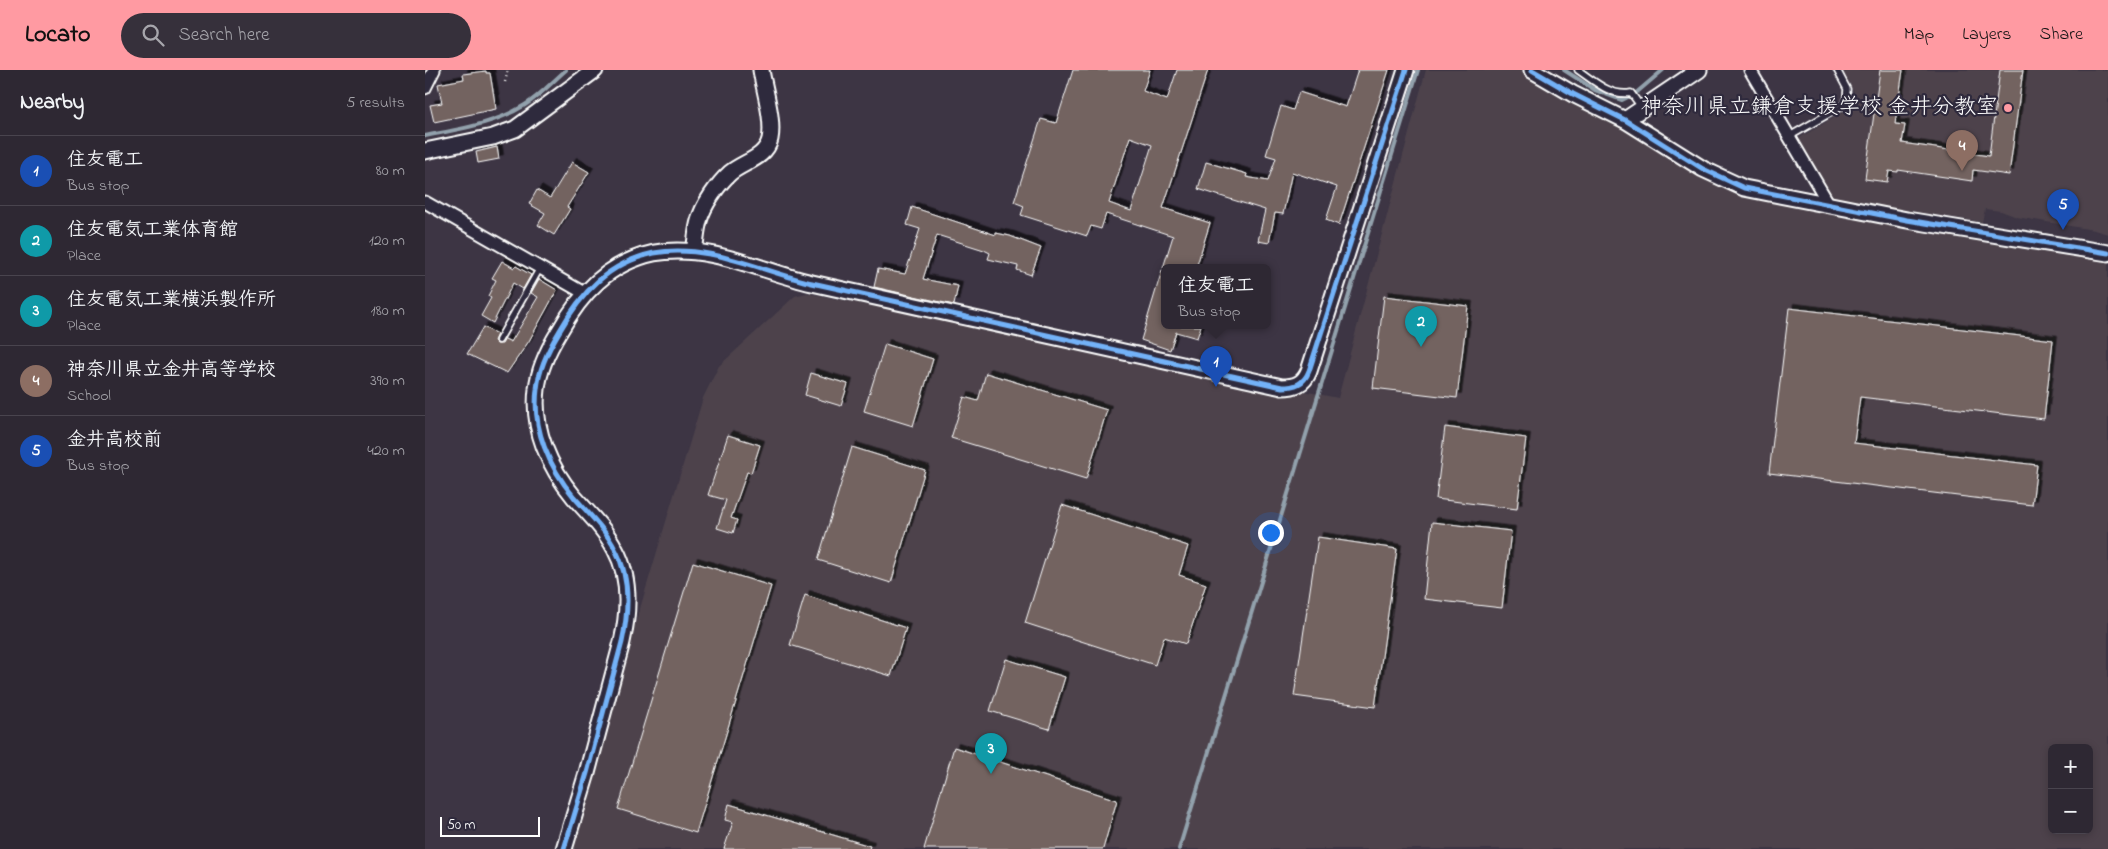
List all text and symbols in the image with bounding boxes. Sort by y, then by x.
search box [121,13,471,58]
text: Locato [25,18,91,53]
icon: search [139,21,167,49]
text: Search here [179,22,270,49]
text: Map [1904,22,1934,48]
text: Layers [1962,22,2012,48]
text: Share [2040,22,2083,48]
text: Nearby [20,88,84,118]
text: 5 results [346,91,405,115]
place label: 神奈川県立鎌倉支援学校 金井分教室 [1640,92,1998,124]
marker: 神奈川県立鎌倉支援学校 金井分教室 [2002,102,2014,114]
pin: 4 [1946,130,1978,171]
text: 住友電工 [67,147,143,174]
text: 1 [33,159,39,183]
text: 80 m [376,159,405,183]
text: Bus stop [67,174,130,198]
pin: 5 [2047,189,2079,230]
text: 住友電気工業体育館 [67,217,238,244]
text: 2 [32,229,40,253]
text: 120 m [369,229,405,253]
text: Place [67,244,101,268]
popup [1161,264,1271,329]
text: 住友電工 [1178,273,1254,300]
text: 住友電気工業横浜製作所 [67,287,276,314]
text: 3 [33,299,39,323]
text: 180 m [371,299,405,323]
text: Bus stop [1178,300,1241,324]
pin: 2 [1405,306,1437,347]
text: Place [67,314,101,338]
pin: 1 [1200,346,1232,387]
text: 神奈川県立金井高等学校 [67,357,276,384]
text: 4 [33,369,39,393]
text: 390 m [370,369,405,393]
text: School [67,384,111,408]
text: 金井高校前 [67,427,162,454]
text: 5 [31,439,41,463]
text: 420 m [367,439,405,463]
text: Bus stop [67,454,130,478]
your location [1258,520,1284,546]
pin: 3 [975,733,1007,774]
map controls [2048,744,2093,834]
button: + [2048,744,2093,789]
button: − [2048,789,2093,834]
scale bar [440,814,540,837]
text: 50 m [447,815,475,836]

